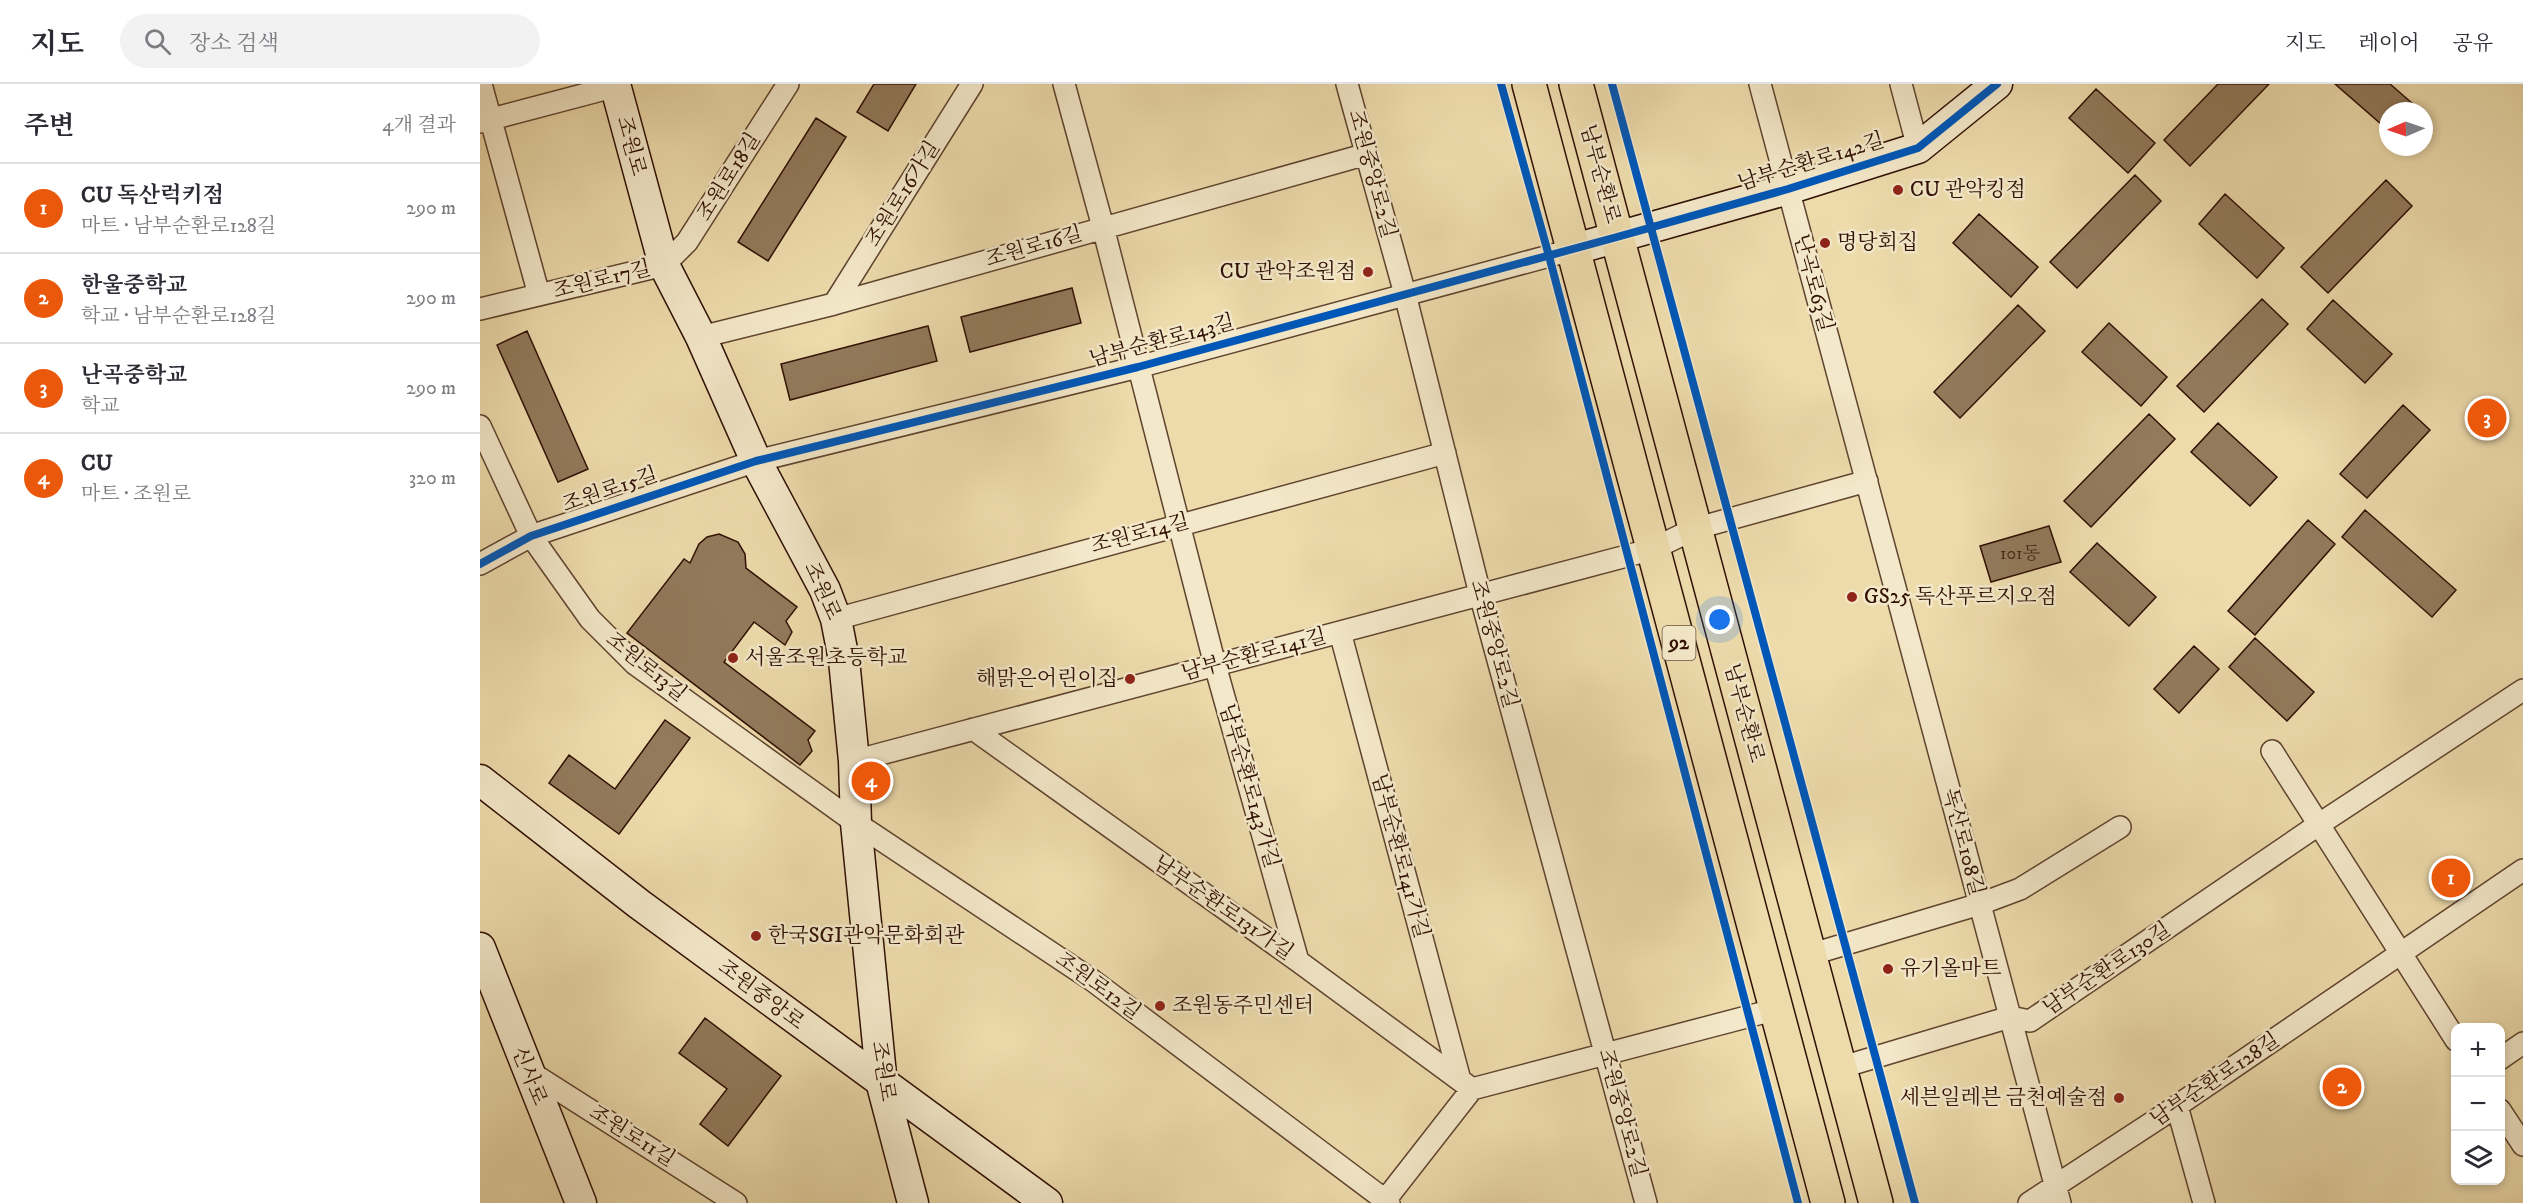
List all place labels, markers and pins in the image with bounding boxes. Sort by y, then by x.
place label: CU 관악킹점 [1910,177,2026,203]
marker: CU 관악킹점 [1891,183,1905,197]
place label: 명당회집 [1837,230,1918,256]
marker: 명당회집 [1818,236,1832,250]
place label: CU 관악조원점 [1220,259,1356,285]
marker: CU 관악조원점 [1361,265,1375,279]
pin: 3 [2468,396,2506,440]
place label: GS25 독산푸르지오점 [1864,584,2057,610]
marker: GS25 독산푸르지오점 [1845,590,1859,604]
place label: 서울조원초등학교 [745,645,907,671]
marker: 서울조원초등학교 [726,651,740,665]
place label: 해맑은어린이집 [976,666,1118,692]
marker: 해맑은어린이집 [1123,672,1137,686]
pin: 4 [852,758,890,804]
pin: 1 [2432,856,2470,900]
place label: 한국SGI관악문화회관 [768,923,965,949]
marker: 한국SGI관악문화회관 [749,929,763,943]
place label: 유기올마트 [1900,956,2001,982]
marker: 유기올마트 [1881,962,1895,976]
place label: 조원동주민센터 [1172,993,1314,1019]
marker: 조원동주민센터 [1153,999,1167,1013]
pin: 2 [2322,1064,2362,1110]
place label: 세븐일레븐 금천예술점 [1900,1085,2107,1111]
marker: 세븐일레븐 금천예술점 [2112,1091,2126,1105]

